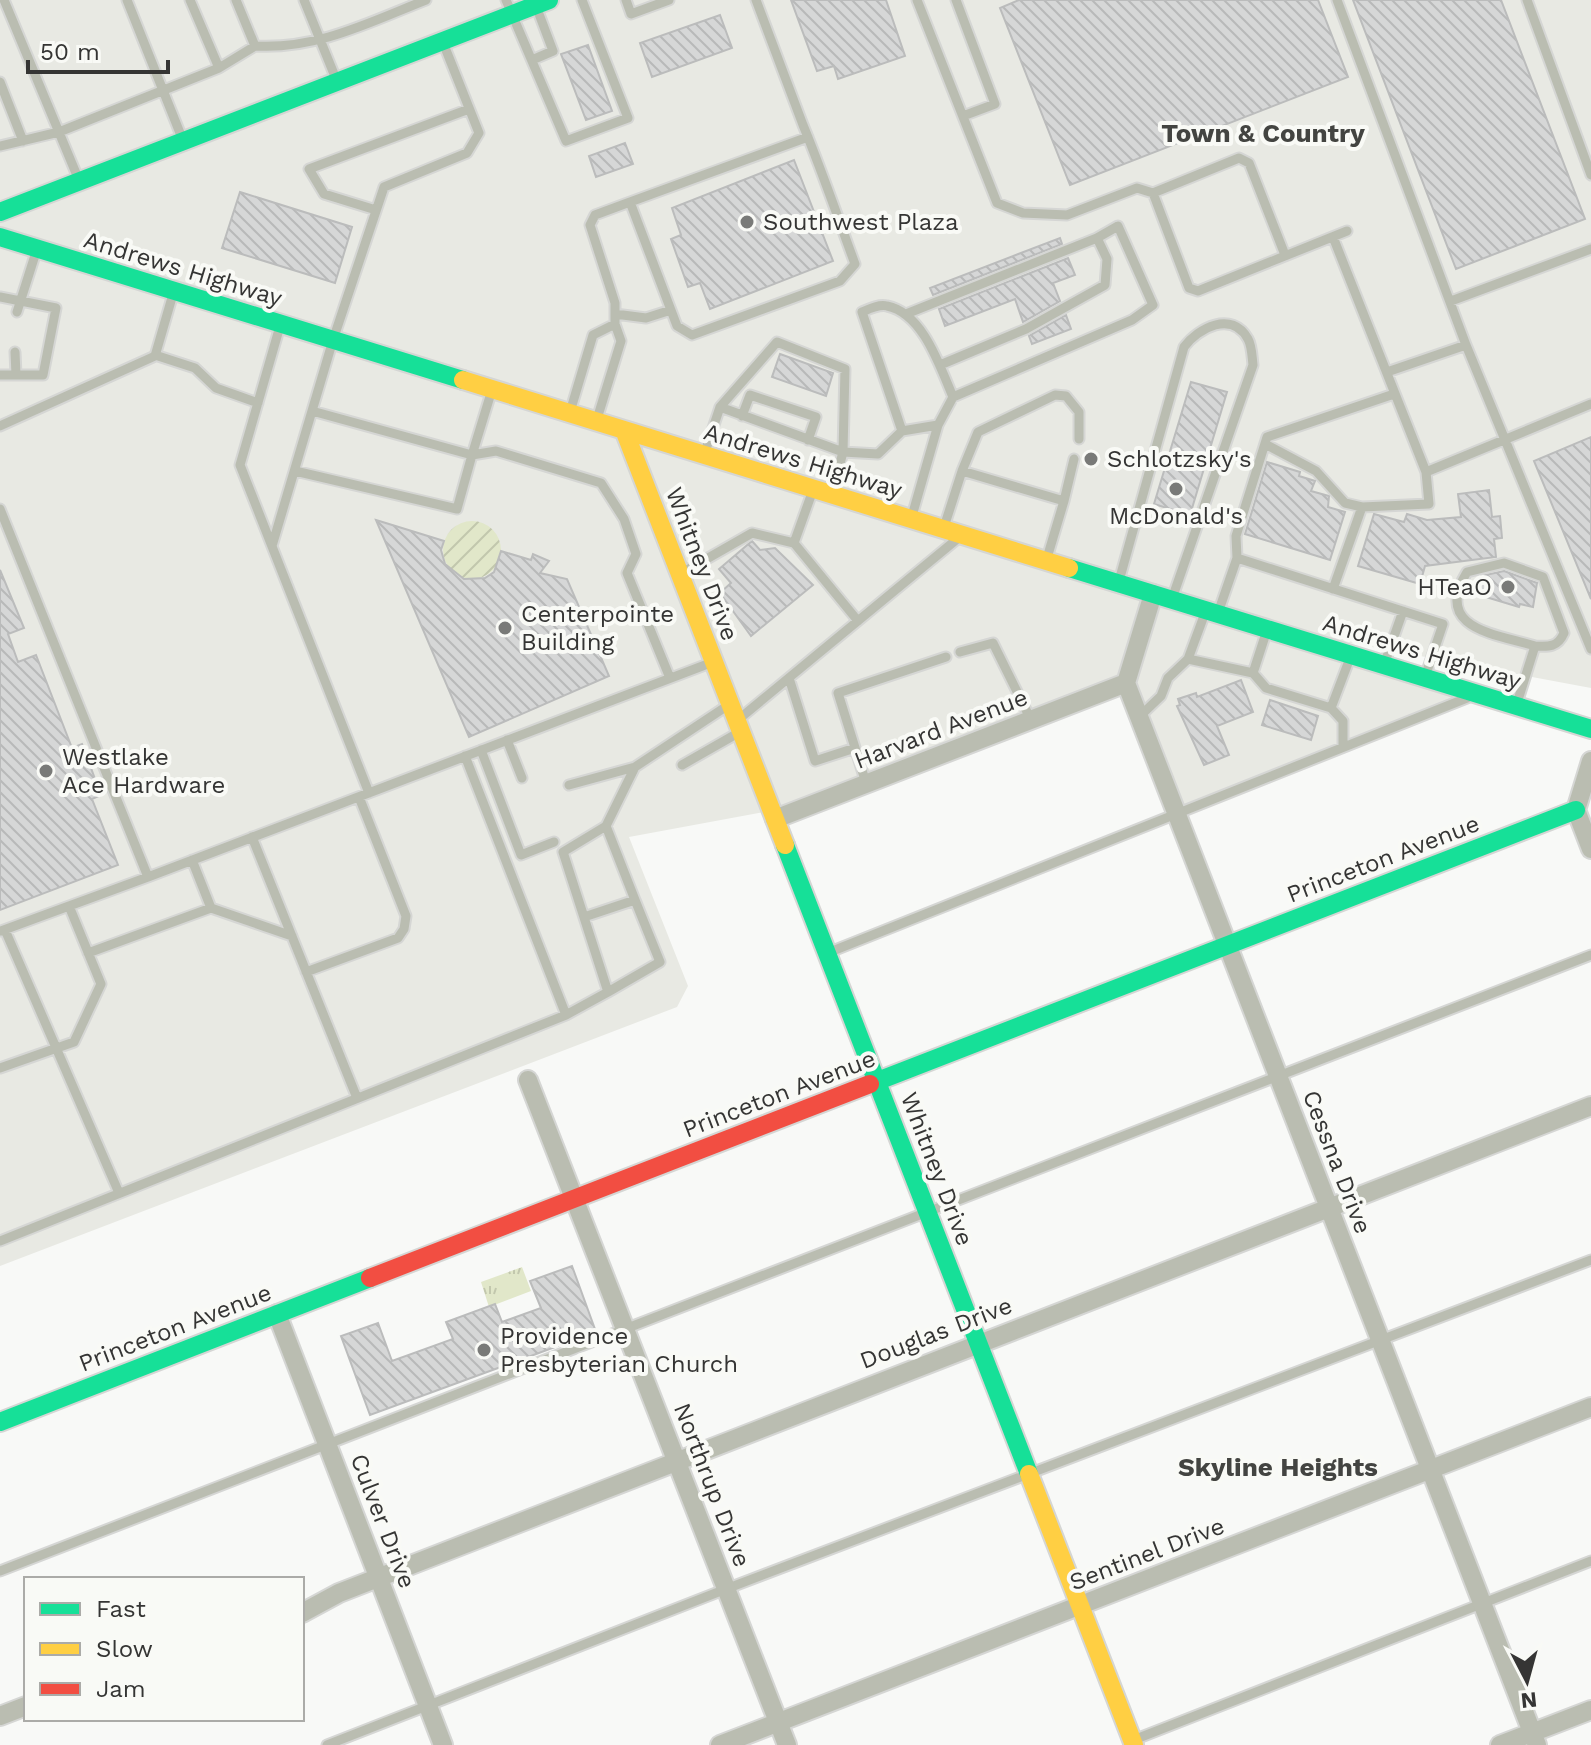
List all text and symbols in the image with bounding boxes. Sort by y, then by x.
scale bar [28,24,168,74]
text: 50 m [40,38,100,66]
district label: Town & Country [1161,118,1365,148]
place label: Southwest Plaza [763,208,959,236]
marker: Southwest Plaza [738,213,756,231]
street label: Andrews Highway [80,226,286,313]
street label: Andrews Highway [700,418,906,505]
place label: Schlotzsky's [1107,445,1252,473]
marker: Schlotzsky's [1082,450,1100,468]
marker: McDonald's [1167,480,1185,498]
street label: Whitney Drive [660,483,744,645]
place label: McDonald's [1109,502,1243,530]
place label: HTeaO [1417,573,1492,601]
marker: HTeaO [1499,578,1517,596]
place label: Centerpointe Building [521,600,674,656]
street label: Andrews Highway [1319,609,1525,696]
marker: Centerpointe Building [496,619,514,637]
street label: Harvard Avenue [850,683,1032,775]
place label: Westlake Ace Hardware [62,743,225,799]
marker: Westlake Ace Hardware [37,762,55,780]
street label: Princeton Avenue [1283,809,1483,909]
street label: Princeton Avenue [679,1044,879,1144]
street label: Cessna Drive [1297,1086,1377,1238]
street label: Whitney Drive [895,1088,979,1250]
street label: Princeton Avenue [75,1278,275,1378]
street label: Douglas Drive [856,1291,1016,1375]
place label: Providence Presbyterian Church [500,1322,738,1378]
marker: Providence Presbyterian Church [475,1341,493,1359]
street label: Northrup Drive [668,1399,756,1571]
street label: Culver Drive [345,1450,421,1592]
district label: Skyline Heights [1178,1452,1378,1482]
street label: Sentinel Drive [1066,1512,1228,1596]
legend [24,1577,304,1721]
text: Fast [96,1595,146,1623]
text: Slow [96,1635,153,1663]
north arrow [1487,1641,1567,1721]
text: Jam [96,1675,146,1703]
text: N [1520,1687,1538,1714]

